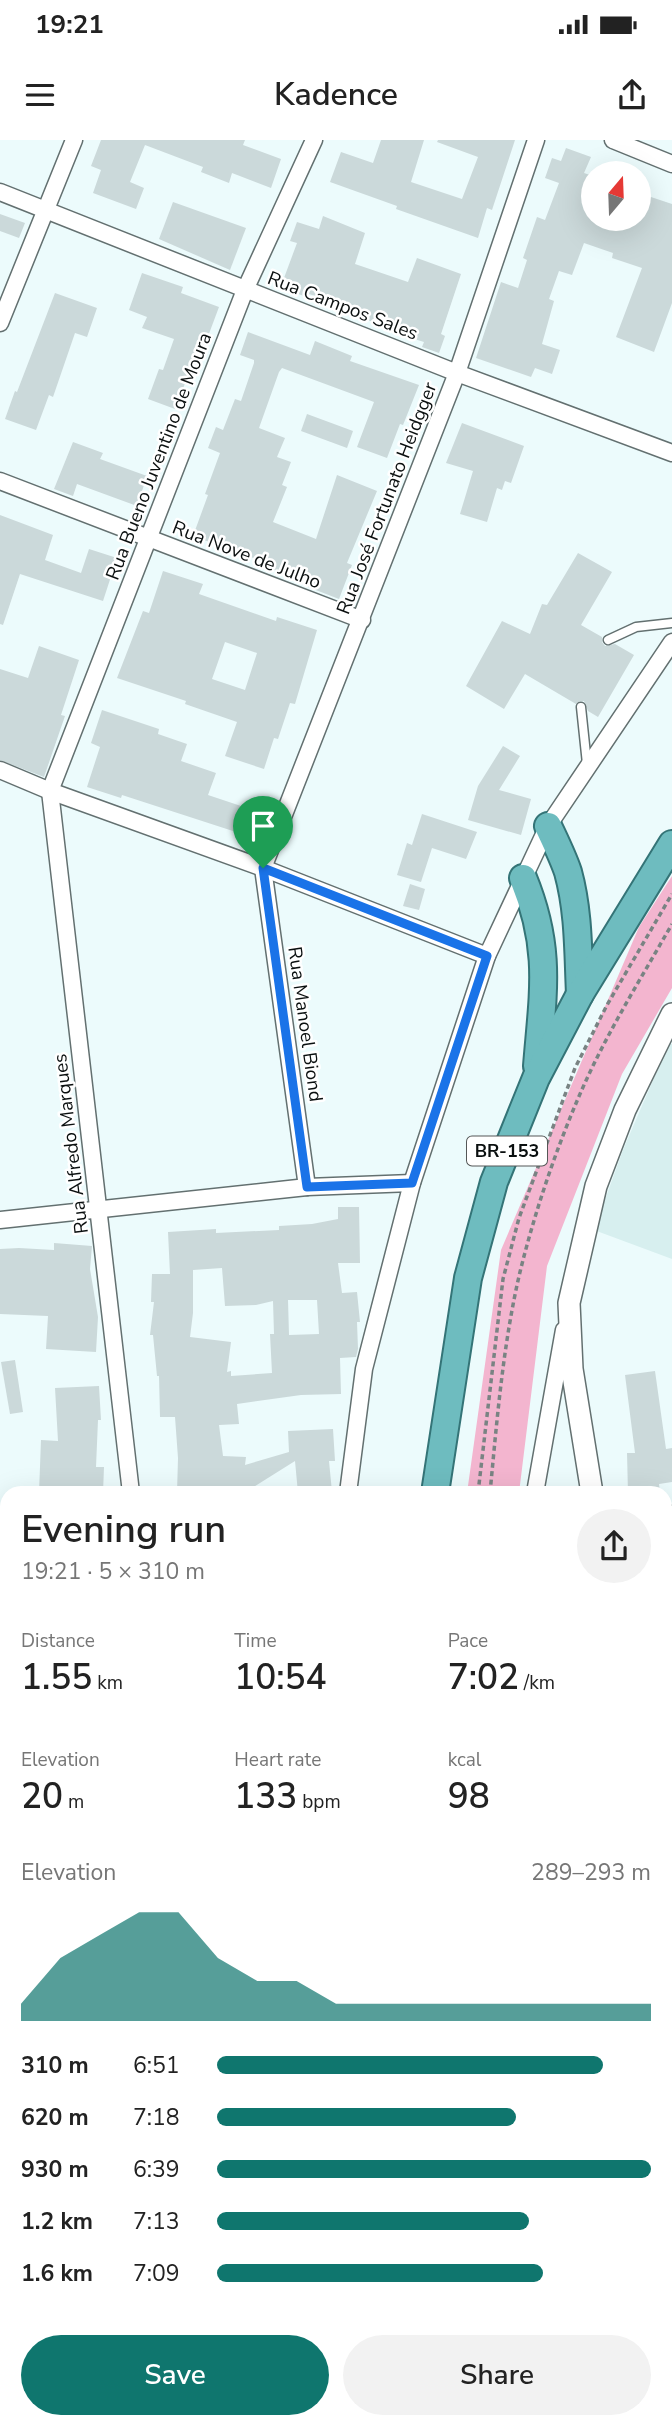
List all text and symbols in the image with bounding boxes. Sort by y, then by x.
text: 19:21 [35,7,104,42]
text: Kadence [274,73,398,116]
icon: menu [21,76,59,114]
icon: share [613,76,651,114]
north arrow [581,161,651,231]
map controls [581,161,651,231]
street label: Rua Campos Sales [264,265,422,347]
street label: Rua Bueno Juventino de Moura [100,329,218,584]
street label: Rua José Fortunato Heidgger [331,378,443,618]
street label: Rua Nove de Julho [169,515,325,595]
pin [233,796,293,868]
icon: arrive [244,807,282,845]
street label: Rua Manoel Biond [281,945,329,1103]
street label: Rua Alfredo Marques [47,1052,95,1235]
road number: BR-153 [467,1136,547,1166]
text: Evening run [21,1504,226,1555]
button: share [577,1509,651,1583]
text: 19:21 · 5 × 310 m [21,1556,205,1587]
text: Distance [21,1628,95,1654]
text: Time [234,1628,277,1654]
text: Pace [448,1628,488,1654]
text: 1.55 [21,1654,92,1701]
text: 10:54 [234,1654,327,1701]
text: 7:02 [448,1654,519,1701]
text: km [92,1670,123,1696]
text: /km [519,1670,555,1696]
text: Elevation [21,1747,100,1773]
text: Heart rate [234,1747,321,1773]
text: kcal [448,1747,481,1773]
text: 20 [21,1773,63,1820]
text: 133 [234,1773,297,1820]
text: 98 [448,1773,490,1820]
text: m [63,1789,84,1815]
text: bpm [297,1789,341,1815]
text: Elevation [21,1857,116,1888]
text: 289–293 m [531,1857,651,1888]
text: 310 m [21,2050,89,2081]
text: 6:51 [133,2050,180,2081]
text: 620 m [21,2102,89,2133]
text: 7:18 [133,2102,180,2133]
text: 930 m [21,2154,89,2185]
text: 6:39 [133,2154,180,2185]
text: 1.2 km [21,2206,93,2237]
text: 7:13 [133,2206,180,2237]
text: 1.6 km [21,2258,93,2289]
text: 7:09 [133,2258,180,2289]
button: Save [21,2335,329,2415]
button: Share [343,2335,651,2415]

